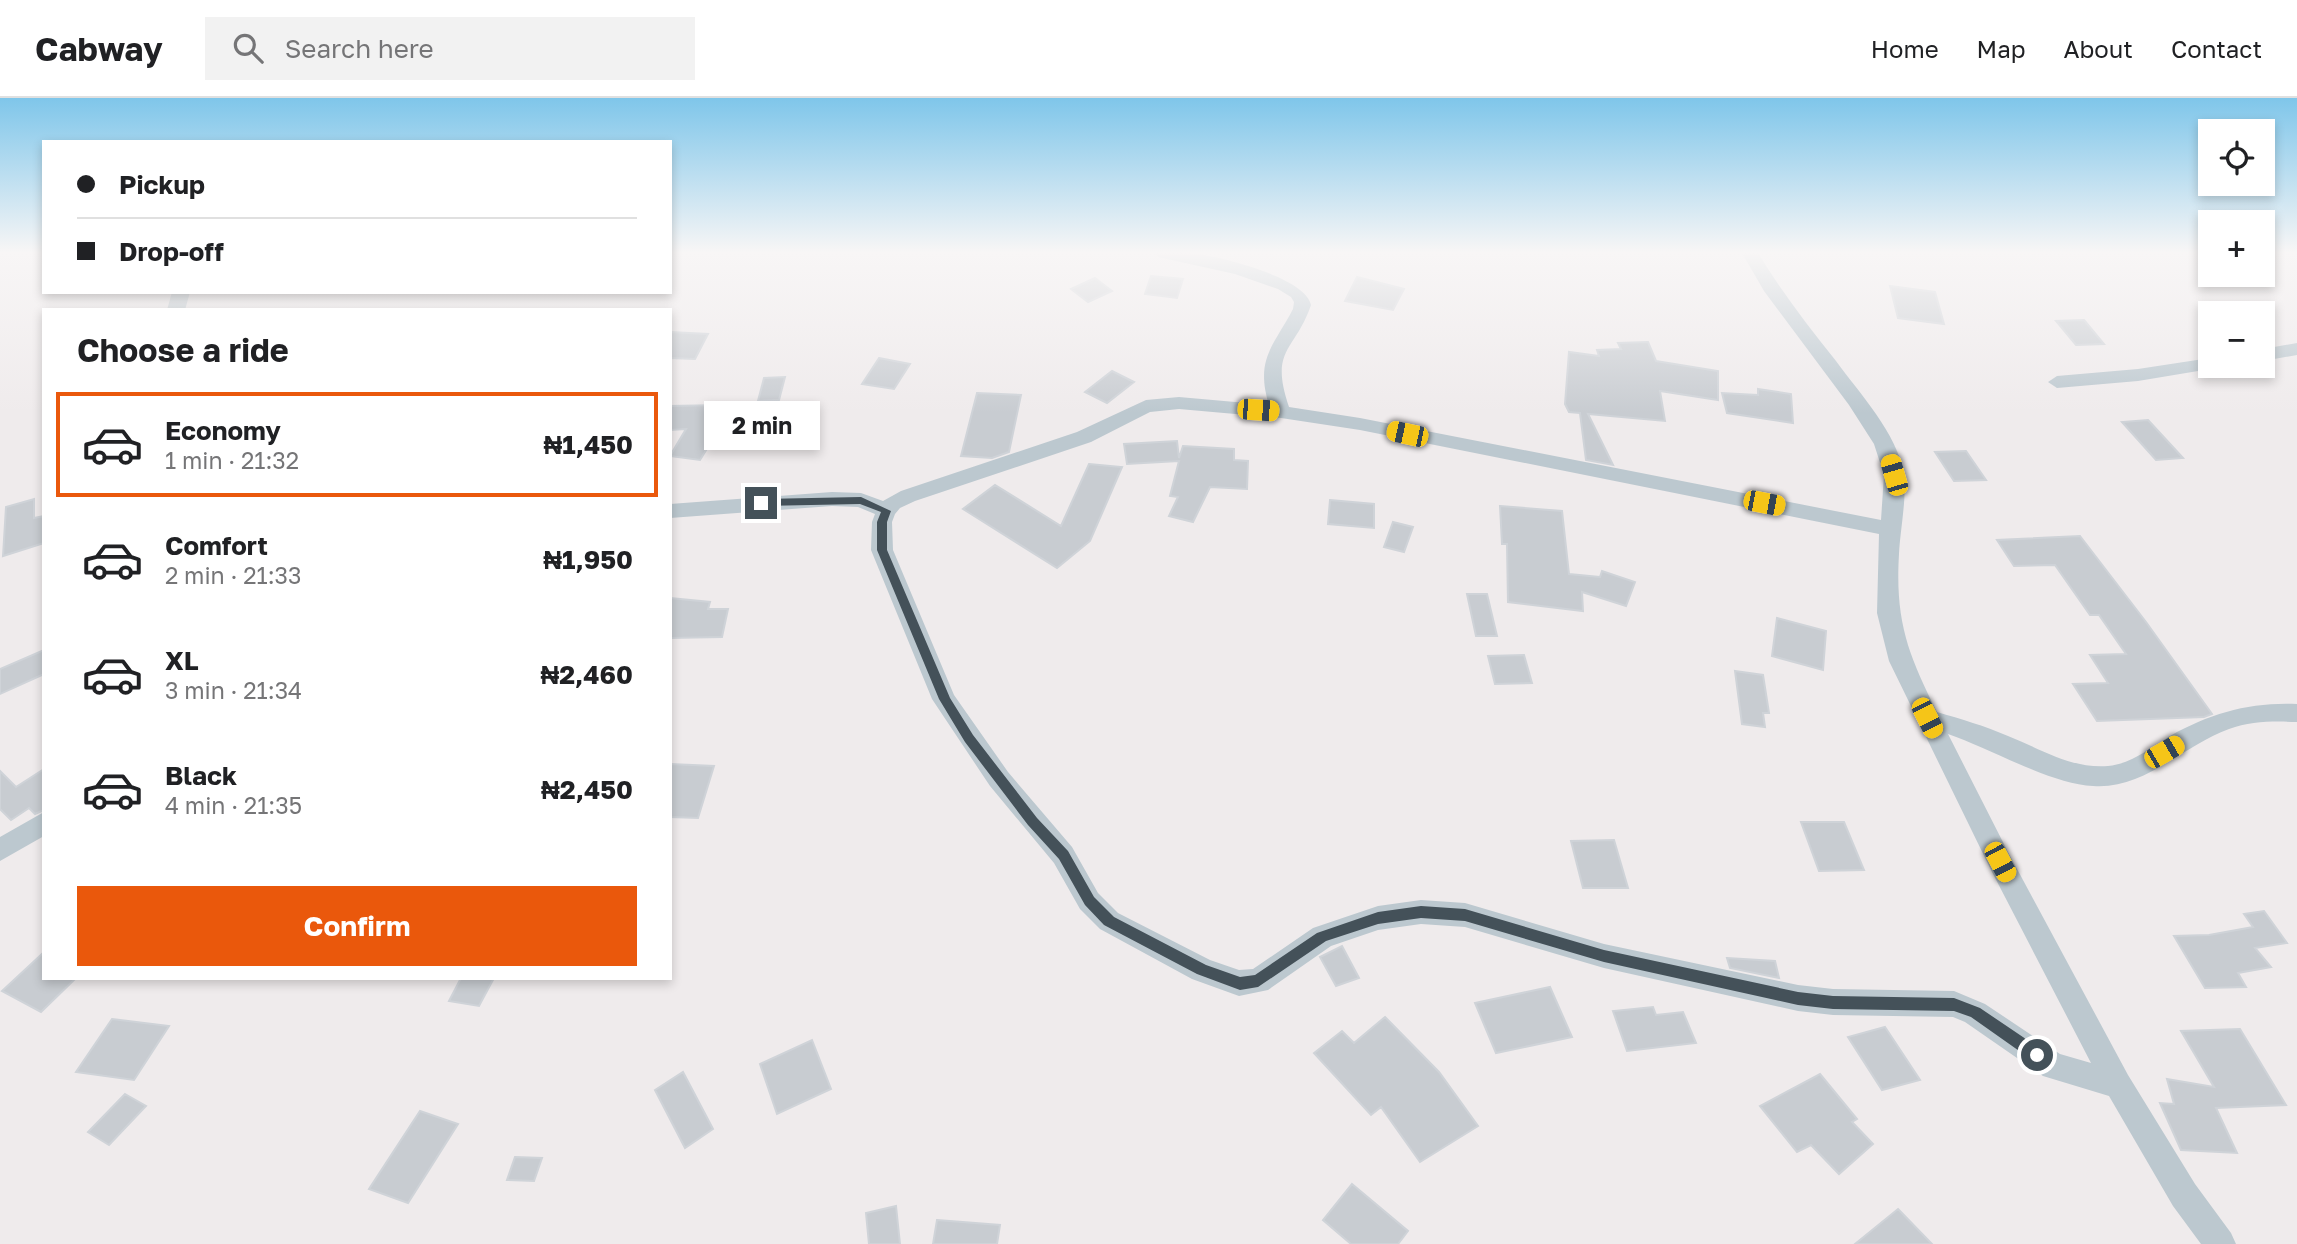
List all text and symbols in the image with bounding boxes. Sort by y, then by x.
search box [205,17,695,80]
text: Cabway [35,29,163,68]
icon: search [229,29,267,67]
text: Search here [285,33,434,64]
text: Home [1871,34,1939,63]
text: Map [1977,34,2026,63]
text: About [2064,34,2133,63]
text: Contact [2171,34,2262,63]
map controls [2198,119,2275,378]
button: locate [2198,119,2275,196]
text: Pickup [119,169,205,200]
button: + [2198,210,2275,287]
text: Drop-off [119,236,224,267]
button: − [2198,301,2275,378]
text: Choose a ride [77,331,289,369]
car [1237,398,1280,422]
callout: 2 min [703,402,819,450]
text: 2 min [732,411,792,439]
icon: car [81,413,144,476]
text: Economy [165,415,281,446]
car [1385,419,1430,449]
text: ₦1,450 [544,429,633,460]
text: 1 min · 21:32 [165,446,299,474]
car [1879,452,1910,498]
route end [745,487,777,519]
car [1742,489,1787,517]
icon: car [81,528,144,591]
text: Comfort [165,530,268,561]
text: ₦1,950 [543,544,633,575]
text: 2 min · 21:33 [165,561,301,589]
icon: car [81,643,144,706]
text: XL [165,645,199,676]
text: ₦2,460 [540,659,633,690]
text: 3 min · 21:34 [165,676,302,704]
car [1909,695,1946,741]
car [2141,732,2188,772]
icon: car [81,758,144,821]
text: Black [165,760,237,791]
text: ₦2,450 [541,774,633,805]
text: 4 min · 21:35 [165,791,302,819]
car [1981,839,2020,885]
button: Confirm [77,886,637,966]
route start [2021,1039,2053,1071]

